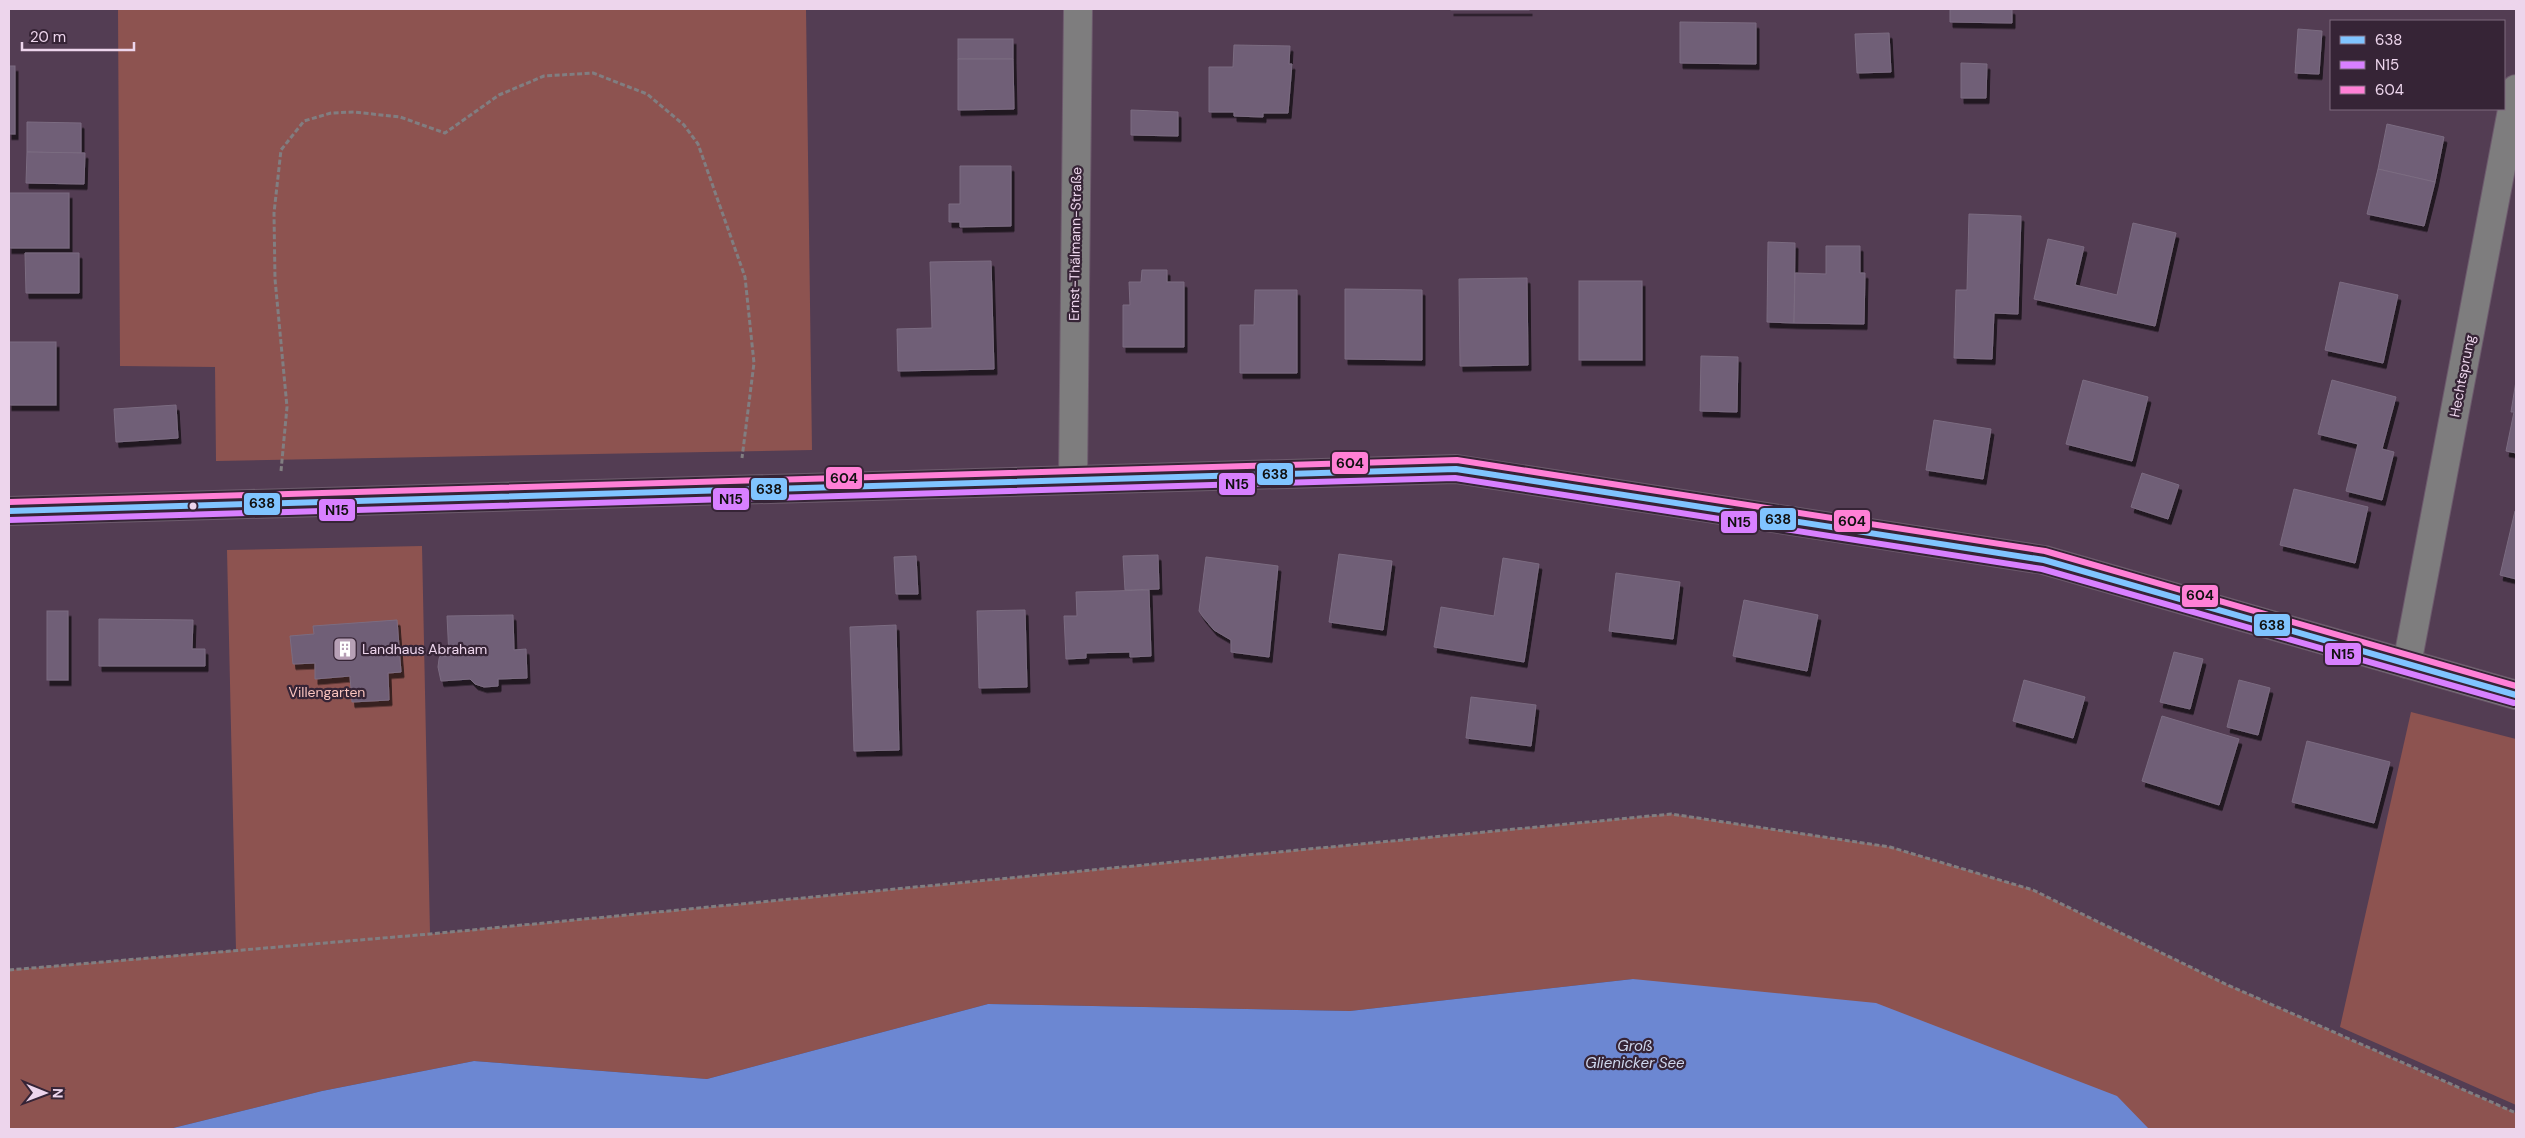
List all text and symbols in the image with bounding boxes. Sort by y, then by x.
scale bar [22,20,135,52]
legend [2330,20,2505,110]
text: 20 m [30,27,66,47]
text: 638 [2375,30,2402,50]
text: N15 [2375,55,2399,75]
text: 604 [2375,80,2404,100]
street label: Ernst-Thälmann-Straße [1065,167,1085,321]
street label: Hechtsprung [2445,333,2479,419]
line badge: 604 [1331,451,1369,475]
text: 604 [1336,454,1364,472]
line badge: 638 [1256,462,1294,486]
text: 638 [1262,465,1288,483]
line badge: 604 [825,466,863,490]
text: 604 [830,469,858,487]
line badge: N15 [1218,472,1256,496]
text: N15 [1225,475,1249,493]
line badge: 638 [750,477,788,501]
text: 638 [756,480,782,498]
line badge: N15 [712,487,750,511]
text: N15 [719,490,743,508]
line badge: 638 [243,492,281,516]
text: 638 [249,494,275,512]
line badge: N15 [318,498,356,522]
unlabelled marker [188,501,198,511]
text: N15 [325,501,349,519]
line badge: 638 [1759,507,1797,531]
line badge: 604 [1833,509,1871,533]
line badge: N15 [1720,510,1758,534]
text: 638 [1765,510,1791,528]
text: 604 [1838,512,1866,530]
text: N15 [1727,513,1751,531]
line badge: 604 [2181,584,2219,608]
text: 604 [2186,586,2214,604]
line badge: 638 [2253,613,2291,637]
text: 638 [2259,616,2285,634]
building icon: Landhaus Abraham [332,636,358,662]
place label: Landhaus Abraham [362,640,487,658]
line badge: N15 [2324,642,2362,666]
text: N15 [2331,645,2355,663]
park label: Villengarten [289,683,365,701]
water label: Groß Glienicker See [1585,1036,1685,1073]
north arrow [20,1068,70,1118]
text: N [49,1088,67,1098]

